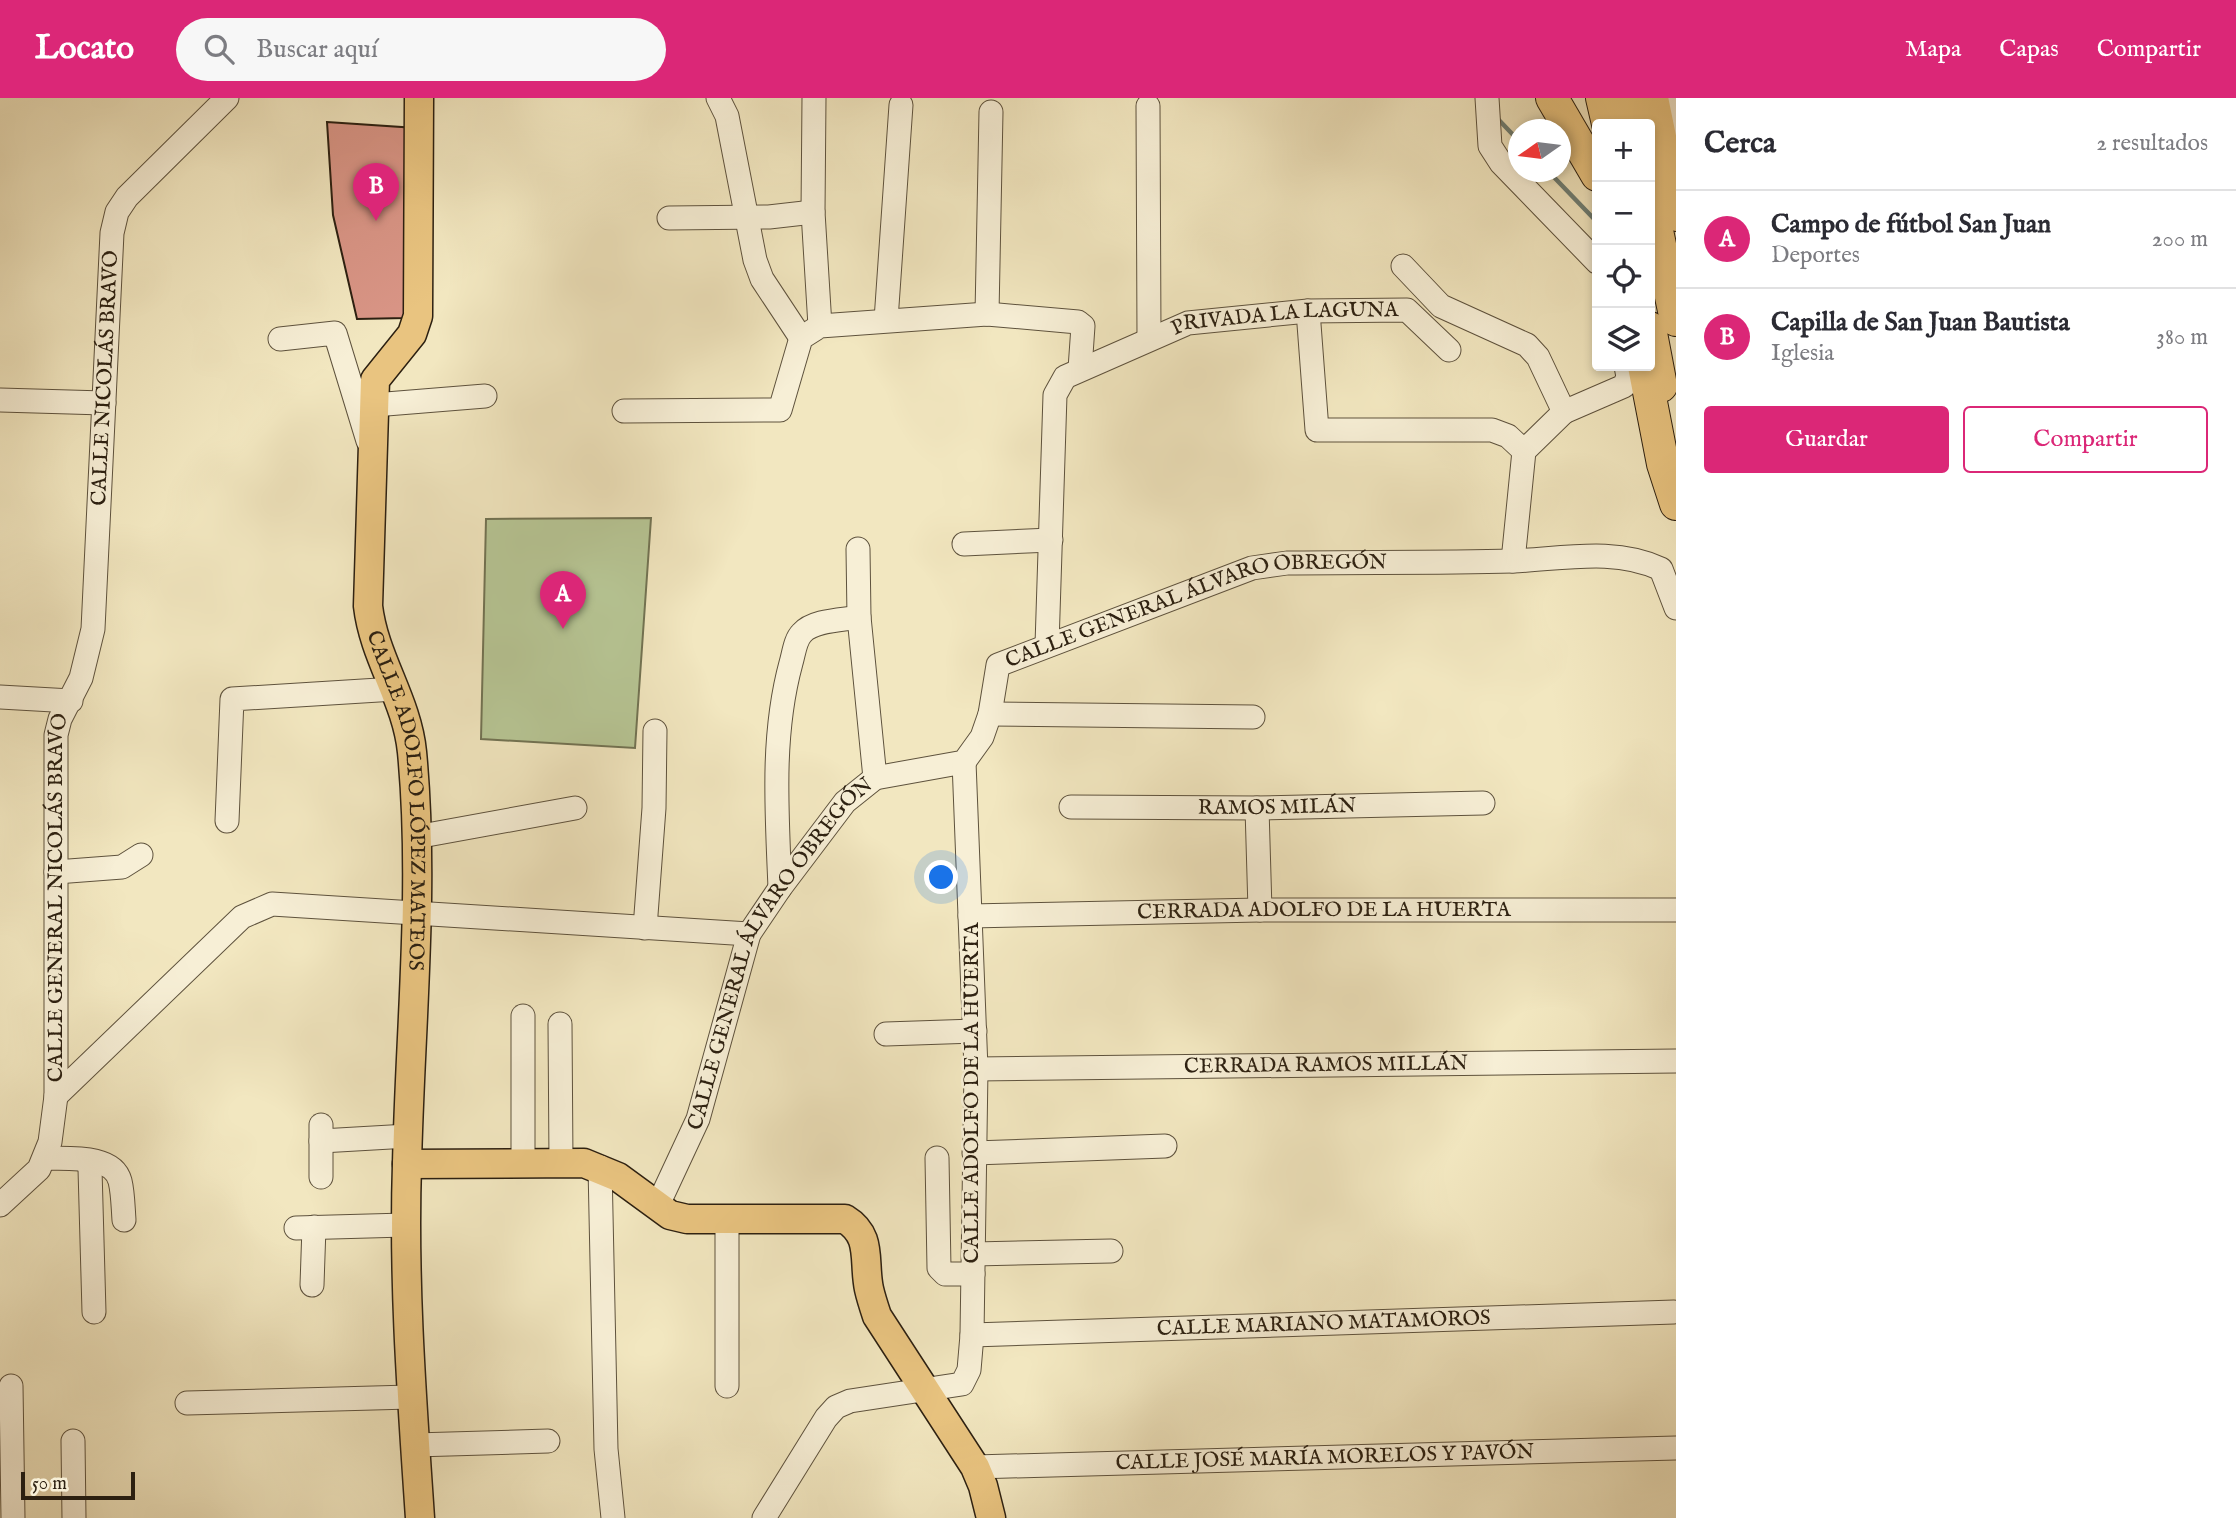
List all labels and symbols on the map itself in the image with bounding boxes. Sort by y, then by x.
north arrow [1508,119,1571,182]
pin: B [353,163,399,221]
street label: CALLE NICOLÁS BRAVO [85,250,125,506]
street label: PRIVADA LA LAGUNA [1167,297,1399,342]
street label: CALLE GENERAL ÁLVARO OBREGÓN [1002,548,1387,674]
pin: A [540,571,586,629]
street label: CALLE ADOLFO LÓPEZ MATEOS [360,627,431,971]
street label: CALLE GENERAL NICOLÁS BRAVO [42,710,74,1082]
street label: CALLE GENERAL ÁLVARO OBREGÓN [681,772,878,1135]
street label: RAMOS MILÁN [1198,792,1357,822]
your location [924,860,958,894]
street label: CERRADA ADOLFO DE LA HUERTA [1137,896,1512,926]
street label: CALLE ADOLFO DE LA HUERTA [959,922,986,1263]
street label: CERRADA RAMOS MILLÁN [1184,1049,1468,1080]
street label: CALLE MARIANO MATAMOROS [1156,1305,1491,1342]
street label: CALLE JOSÉ MARÍA MORELOS Y PAVÓN [1115,1438,1535,1477]
scale bar [21,1469,135,1501]

